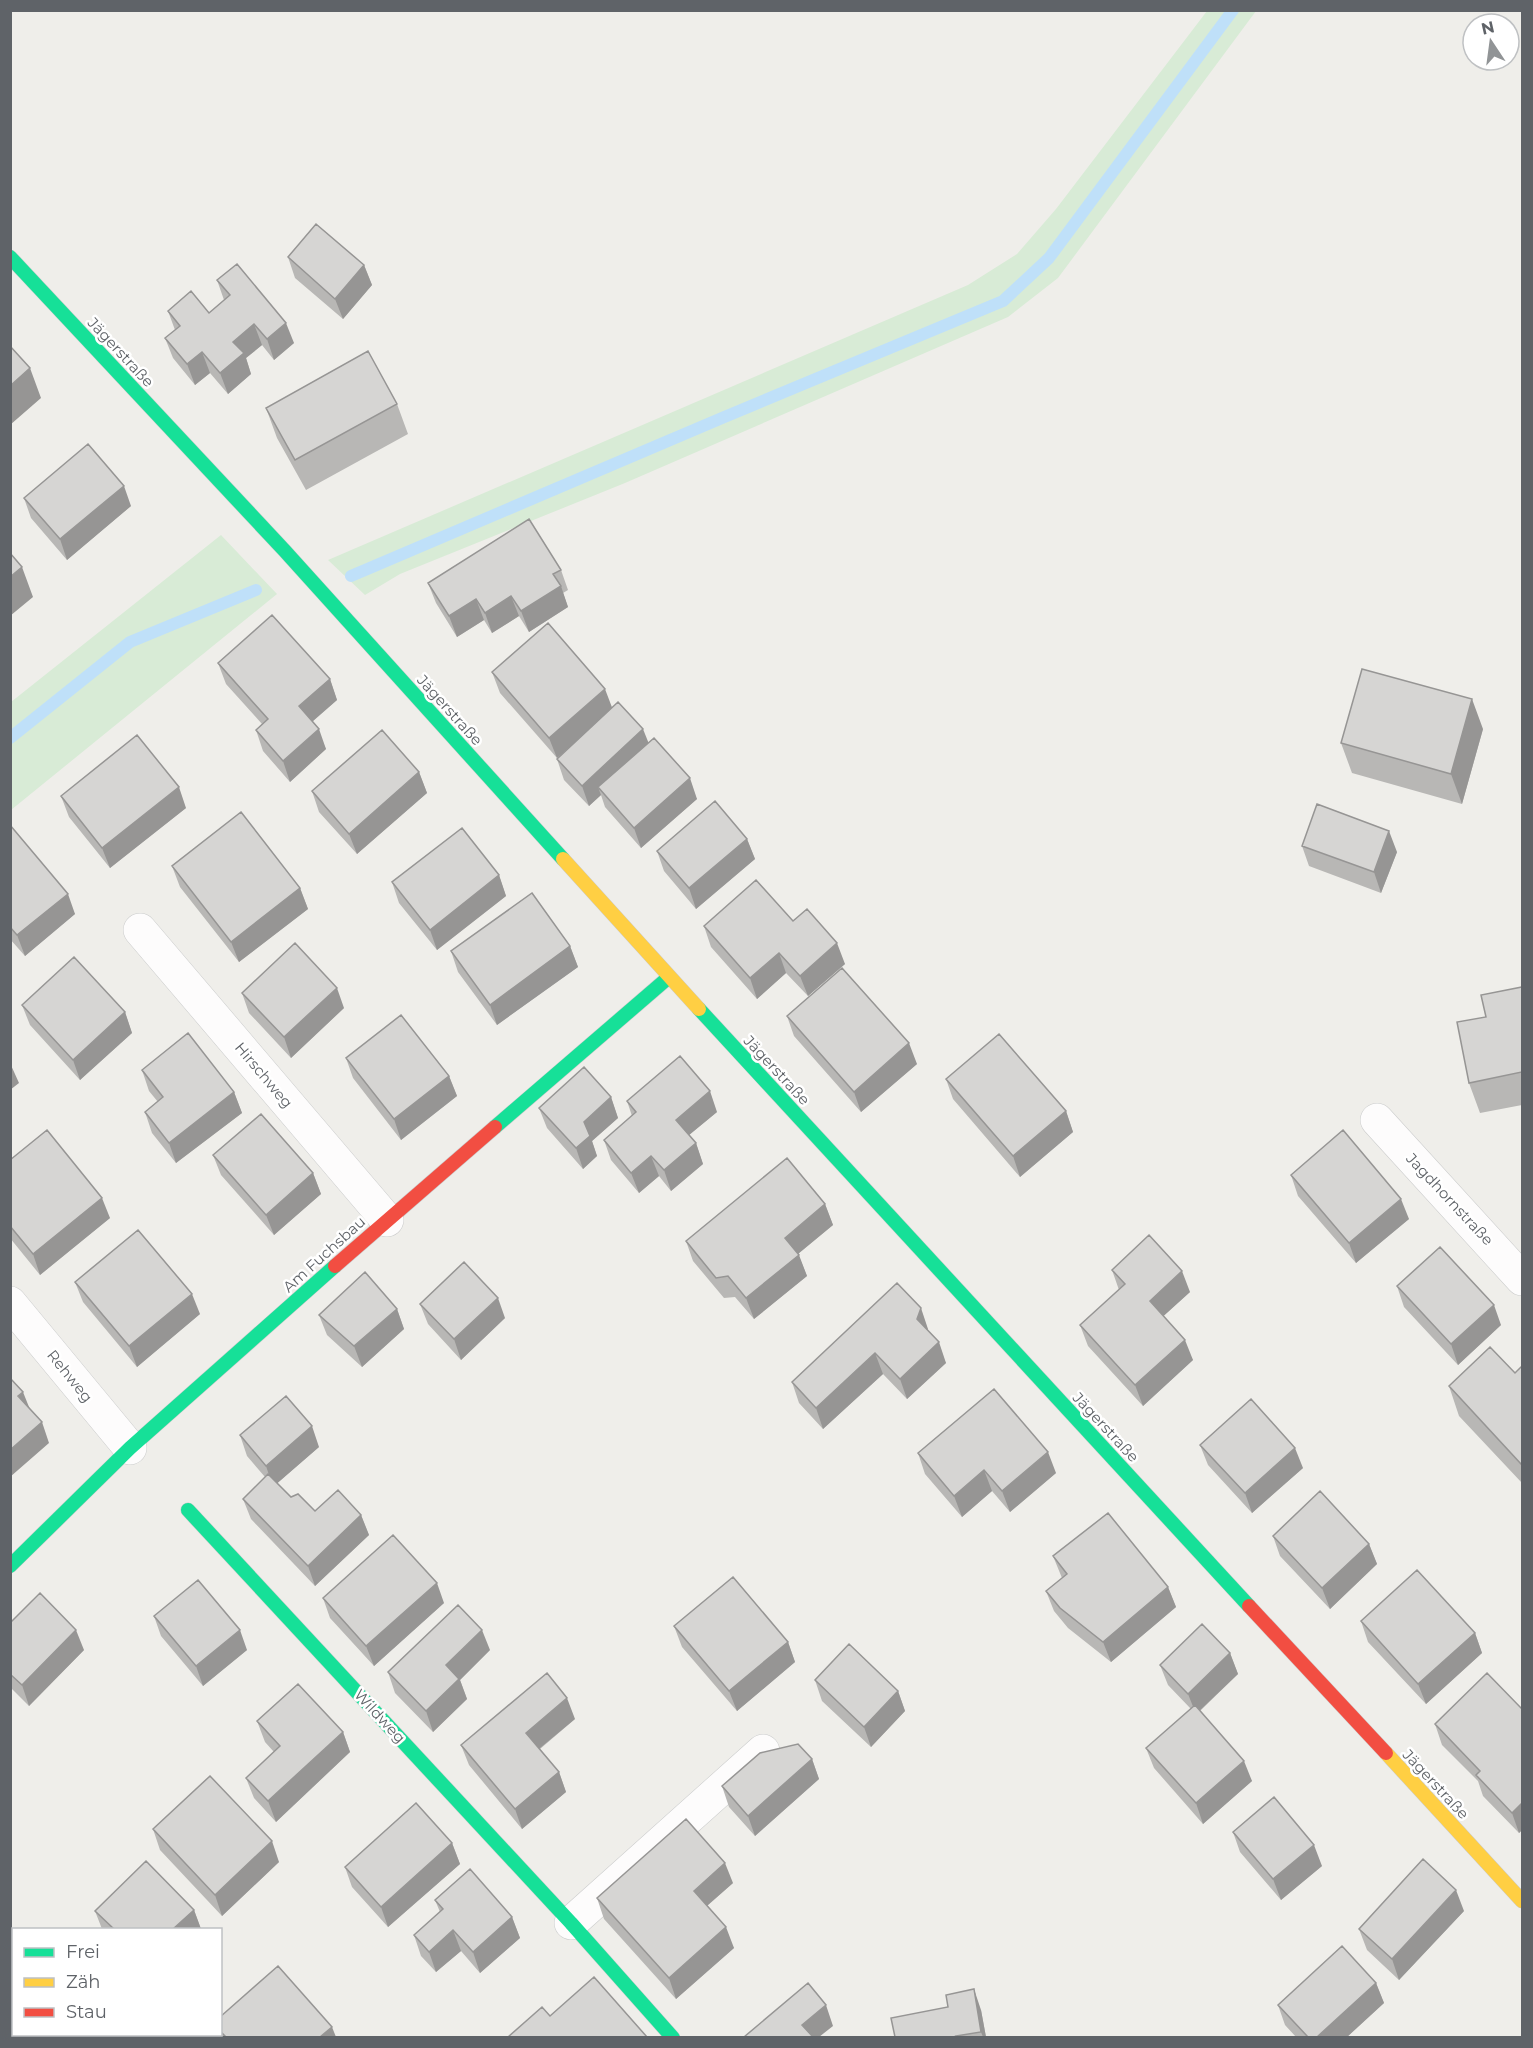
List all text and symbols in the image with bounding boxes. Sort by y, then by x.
north arrow [1461,12,1521,72]
text: N [1479,17,1496,39]
street label: Jägerstraße [83,312,158,391]
street label: Jägerstraße [413,670,487,749]
street label: Jägerstraße [739,1030,814,1109]
street label: Hirschweg [231,1038,297,1112]
street label: Jagdhornstraße [1402,1148,1498,1249]
street label: Am Fuchsbau [279,1212,369,1296]
street label: Rehweg [43,1346,97,1406]
street label: Jägerstraße [1068,1387,1143,1466]
street label: Wildweg [350,1685,410,1747]
street label: Jägerstraße [1398,1744,1473,1823]
legend [12,1928,222,2036]
text: Frei [66,1941,100,1963]
text: Zäh [66,1971,101,1993]
text: Stau [66,2001,107,2023]

